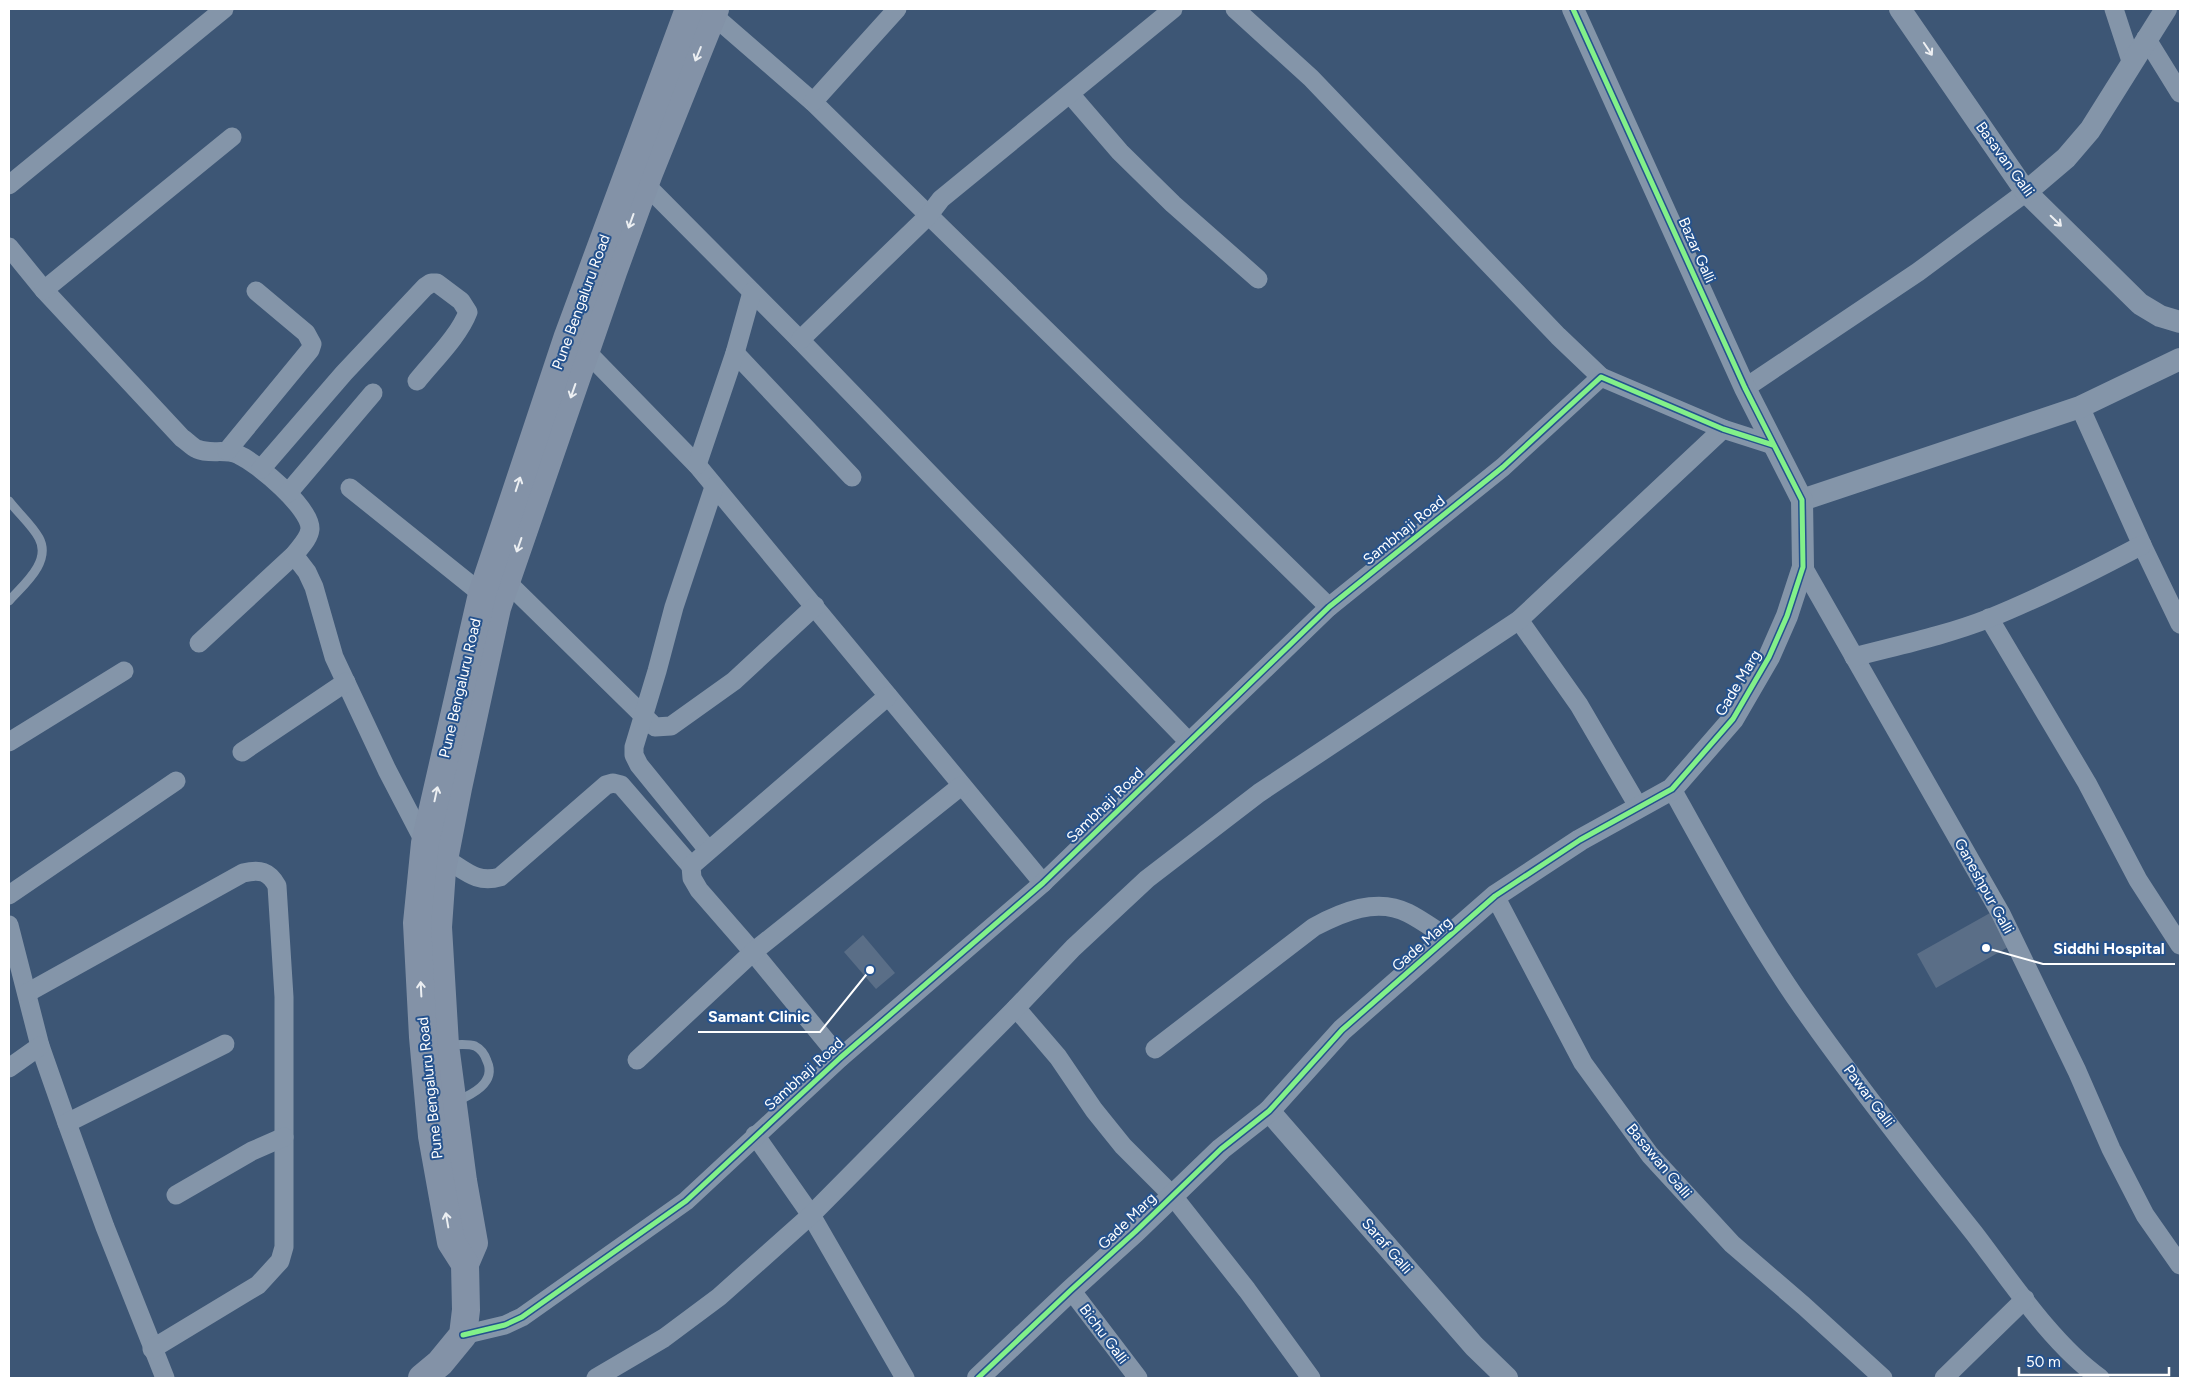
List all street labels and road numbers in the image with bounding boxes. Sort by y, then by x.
street label: Basavan Galli [1972,118,2038,200]
street label: Bazar Galli [1675,214,1719,286]
street label: Pune Bengaluru Road [548,232,614,372]
street label: Sambhaji Road [1359,491,1449,569]
street label: Pune Bengaluru Road [435,616,485,760]
street label: Gade Marg [1711,647,1765,719]
street label: Sambhaji Road [1063,764,1147,846]
street label: Ganeshpur Galli [1950,835,2018,937]
street label: Gade Marg [1388,913,1456,975]
street label: Pune Bengaluru Road [414,1016,446,1160]
street label: Sambhaji Road [761,1034,847,1114]
street label: Pawar Galli [1840,1061,1898,1131]
street label: Basawan Galli [1623,1120,1695,1202]
street label: Gade Marg [1094,1189,1160,1253]
street label: Saraf Galli [1358,1214,1416,1278]
street label: Bichu Galli [1076,1300,1132,1368]

